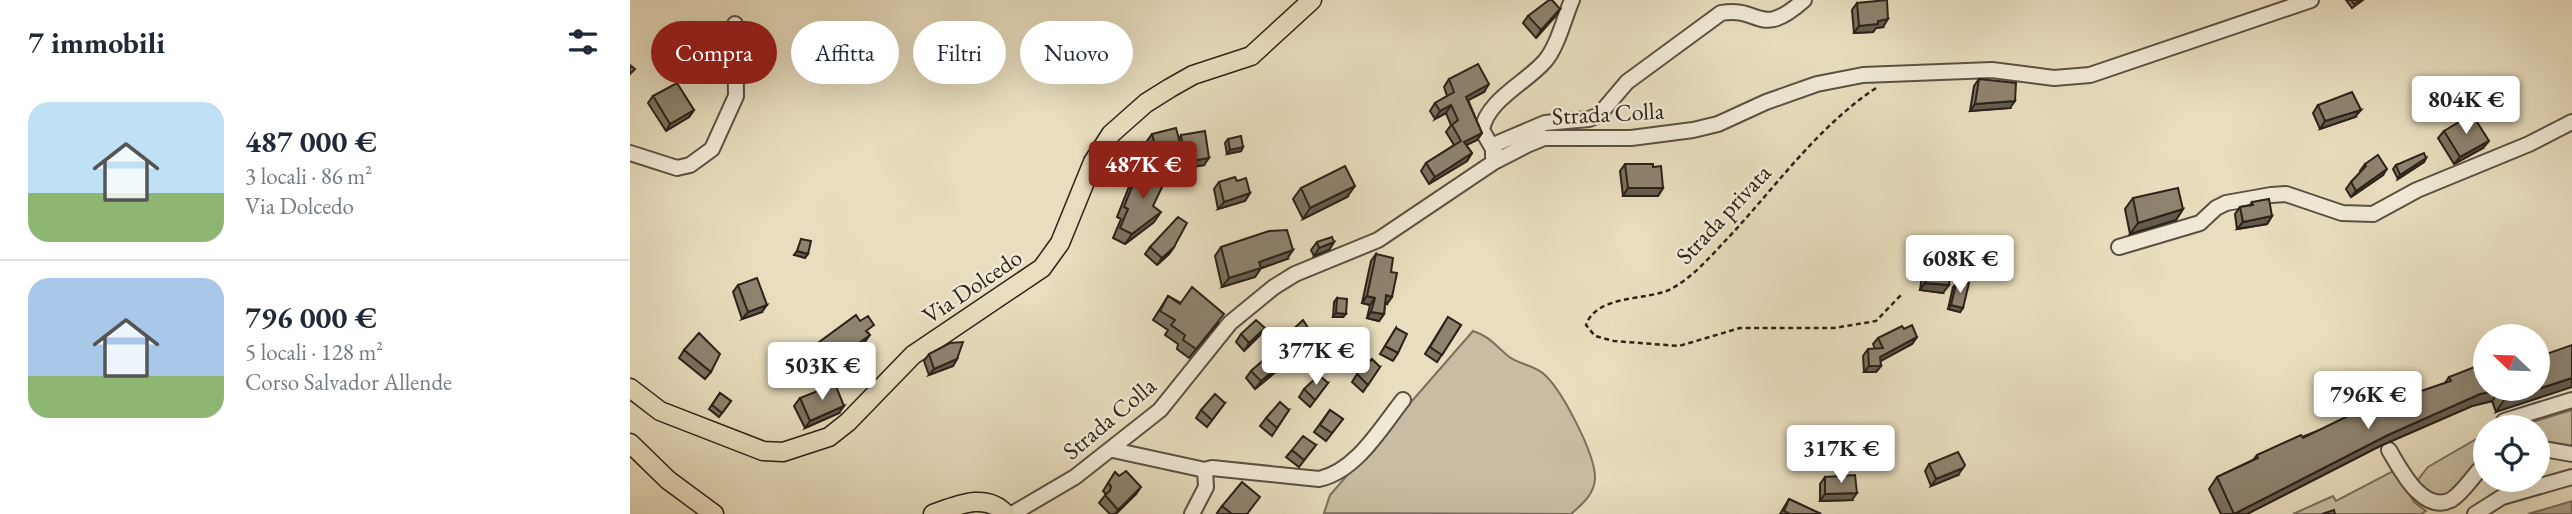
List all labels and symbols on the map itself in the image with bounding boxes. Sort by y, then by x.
pin: 804K € [2409,76,2523,136]
street label: Strada Colla [1551,95,1665,131]
pin: 487K € [1086,142,1200,201]
street label: Strada privata [1669,157,1778,271]
pin: 608K € [1903,236,2017,295]
street label: Via Dolcedo [916,241,1028,331]
north arrow [2473,324,2550,401]
pin: 377K € [1259,328,1373,387]
pin: 503K € [765,342,879,402]
street label: Strada Colla [1056,370,1162,466]
pin: 796K € [2311,372,2425,431]
pin: 317K € [1784,426,1898,485]

